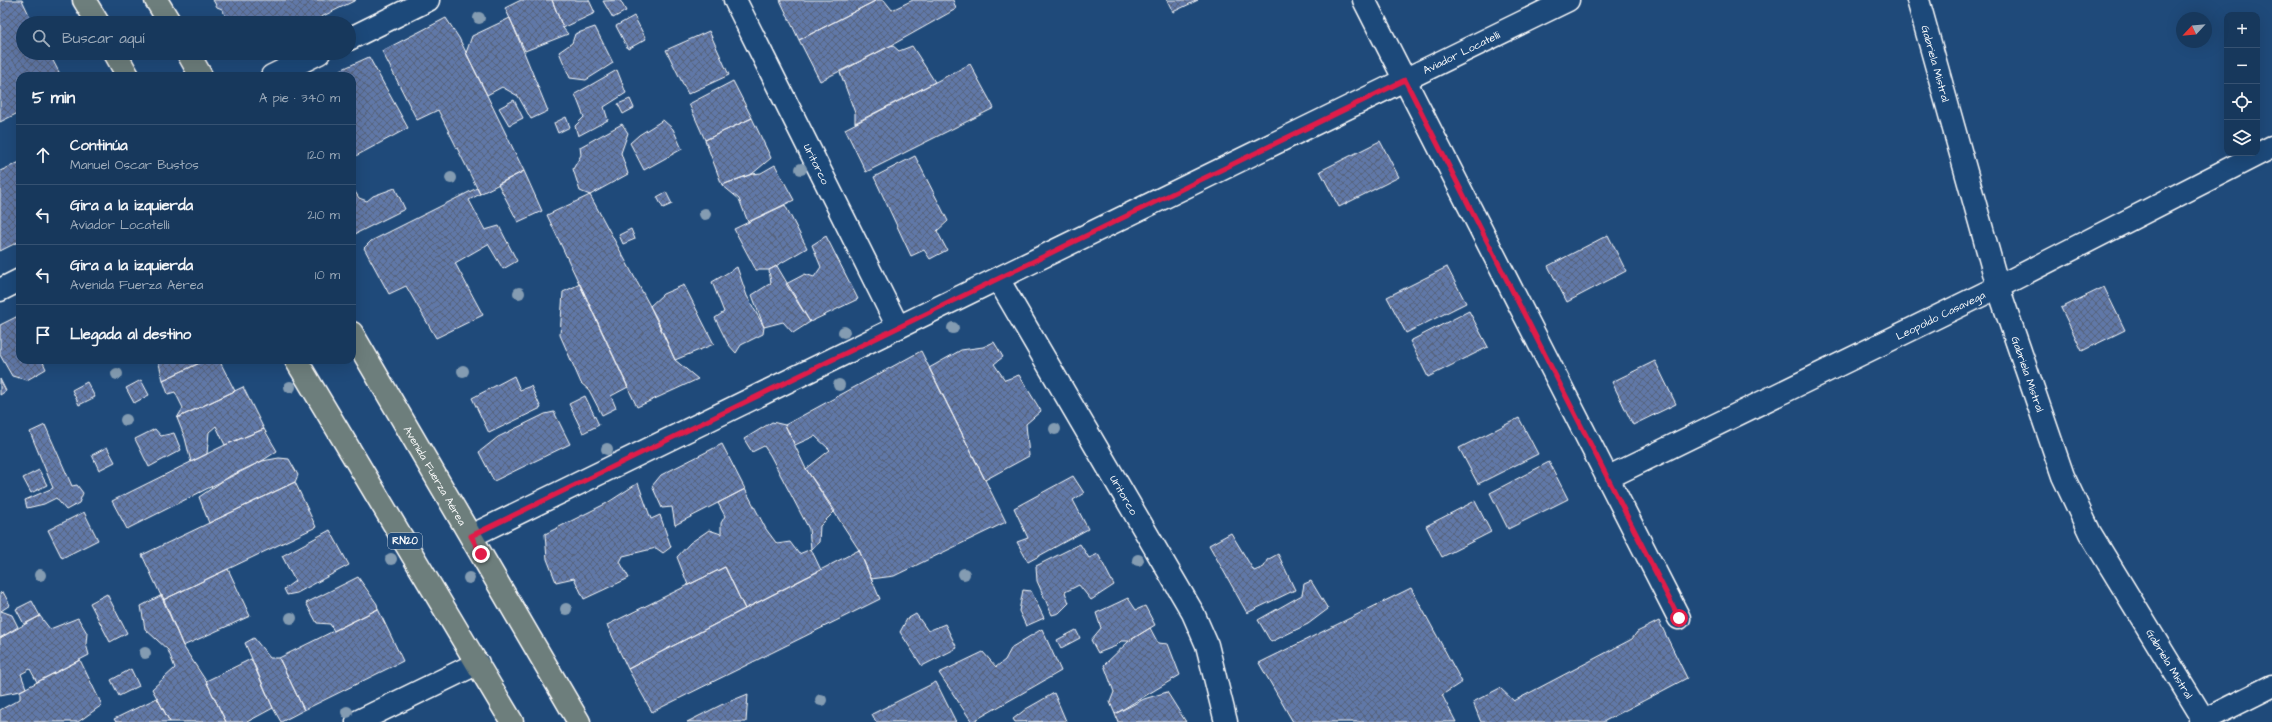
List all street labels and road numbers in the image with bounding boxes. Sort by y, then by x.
street label: Gabriela Mistral [1918,23,1954,104]
street label: Aviador Locatelli [1420,27,1503,77]
street label: Uritorco [800,141,833,187]
street label: Leopoldo Casavega [1893,287,1988,343]
street label: Gabriela Mistral [2008,334,2048,414]
street label: Avenida Fuerza Aérea [400,423,470,528]
street label: Uritorco [1107,472,1142,518]
road number: RN20 [388,533,422,549]
street label: Gabriela Mistral [2143,626,2197,702]

